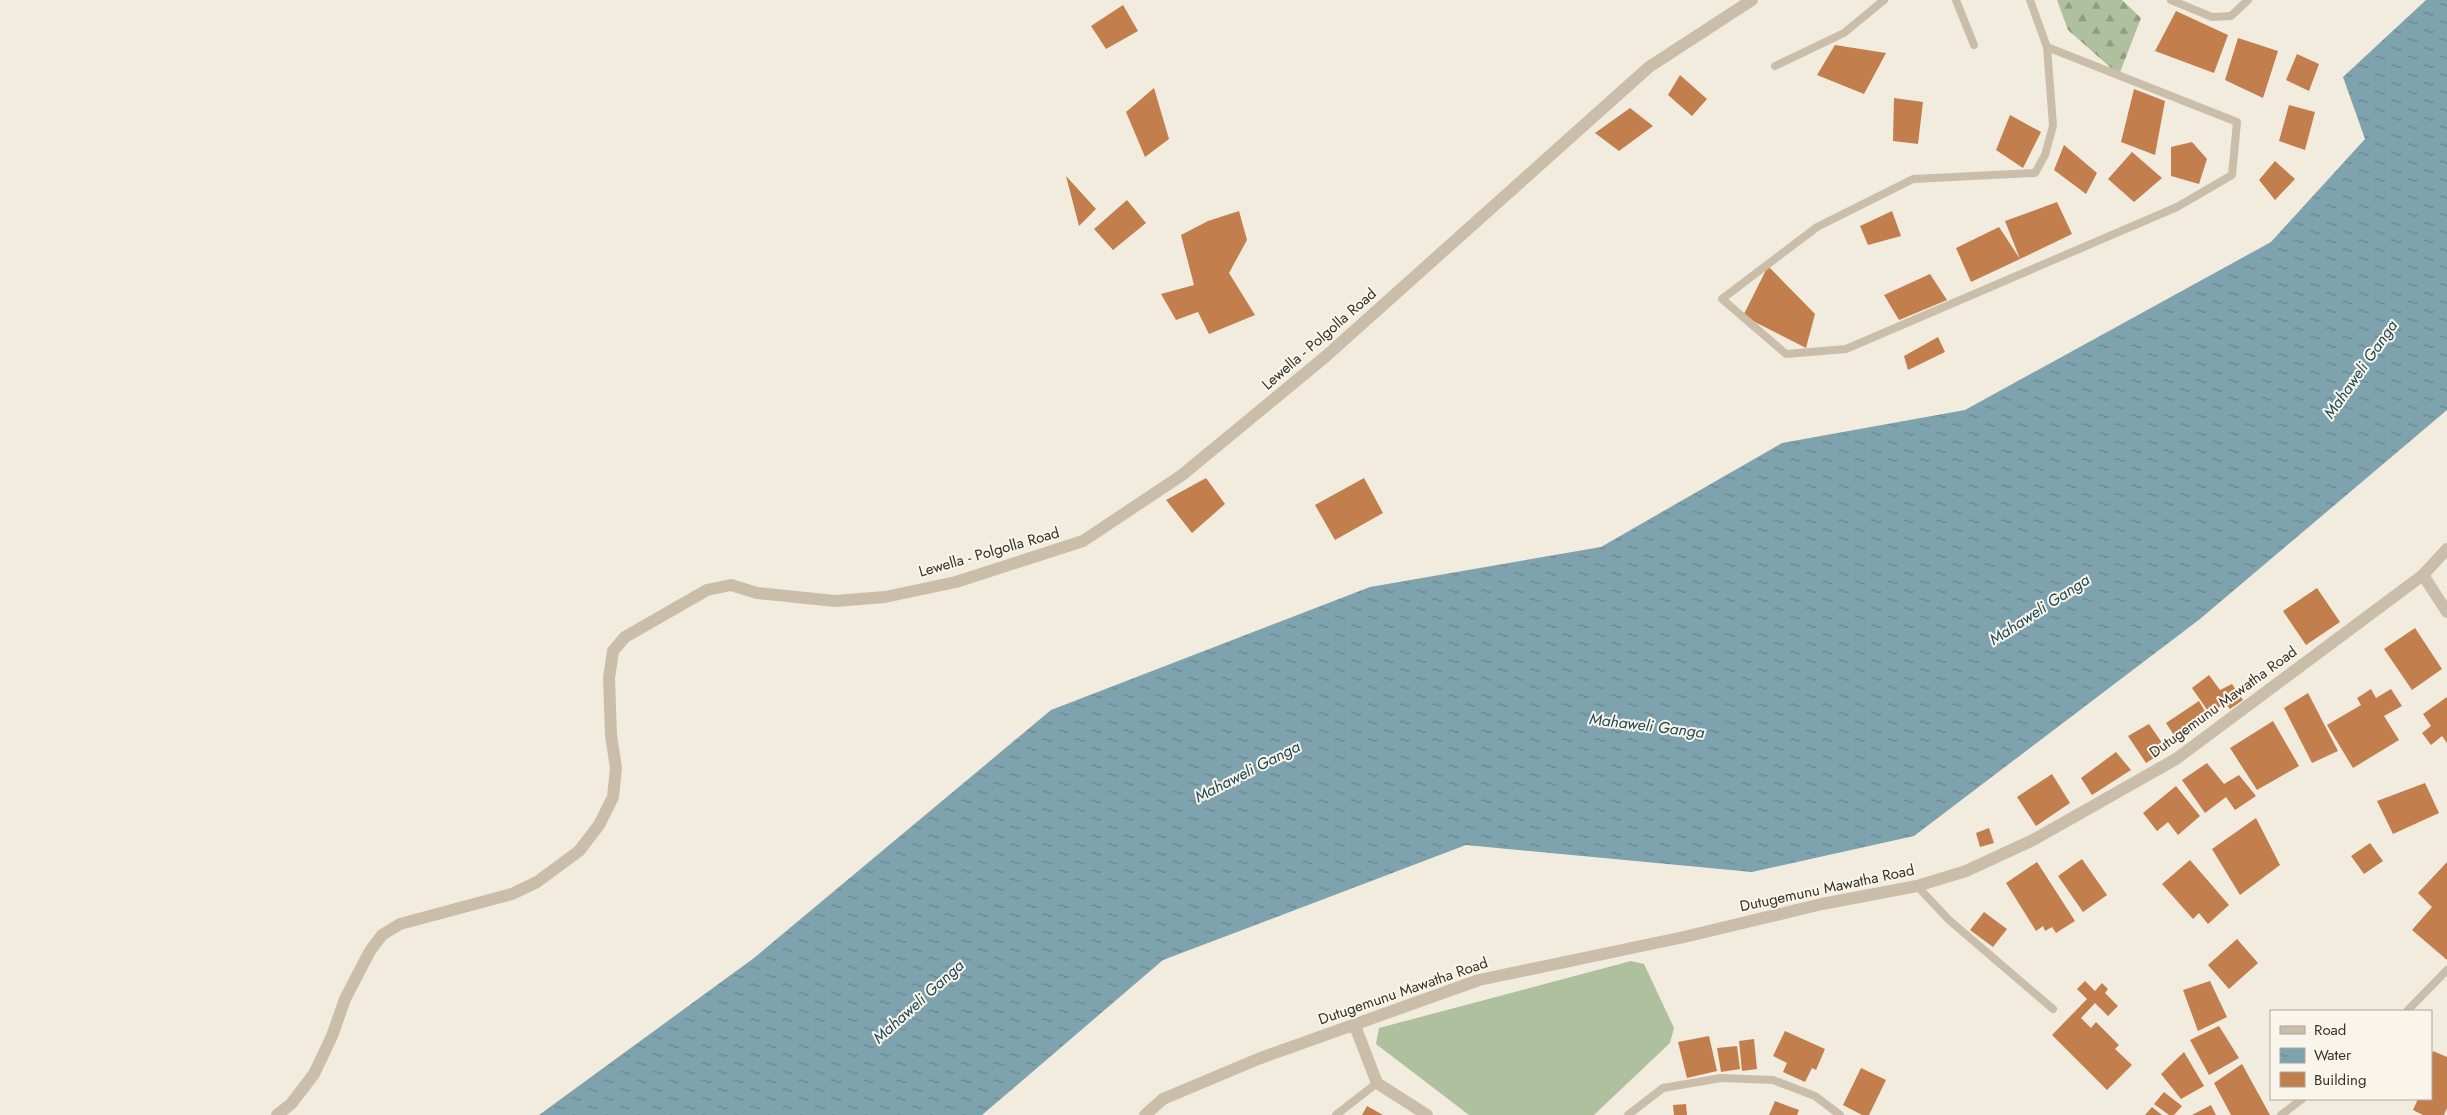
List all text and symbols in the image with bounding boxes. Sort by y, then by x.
street label: Lewella - Polgolla Road [1257,283,1381,395]
water label: Mahaweli Ganga [2318,315,2403,423]
street label: Lewella - Polgolla Road [916,521,1062,583]
water label: Mahaweli Ganga [1984,568,2094,651]
street label: Dutugemunu Mawatha Road [2145,641,2301,763]
water label: Mahaweli Ganga [1588,707,1706,744]
water label: Mahaweli Ganga [1190,735,1304,808]
street label: Dutugemunu Mawatha Road [1738,859,1916,917]
street label: Dutugemunu Mawatha Road [1315,952,1491,1030]
water label: Mahaweli Ganga [868,954,969,1049]
legend [2270,1010,2432,1100]
text: Road [2314,1019,2346,1041]
text: Water [2314,1044,2352,1066]
text: Building [2314,1069,2366,1091]

